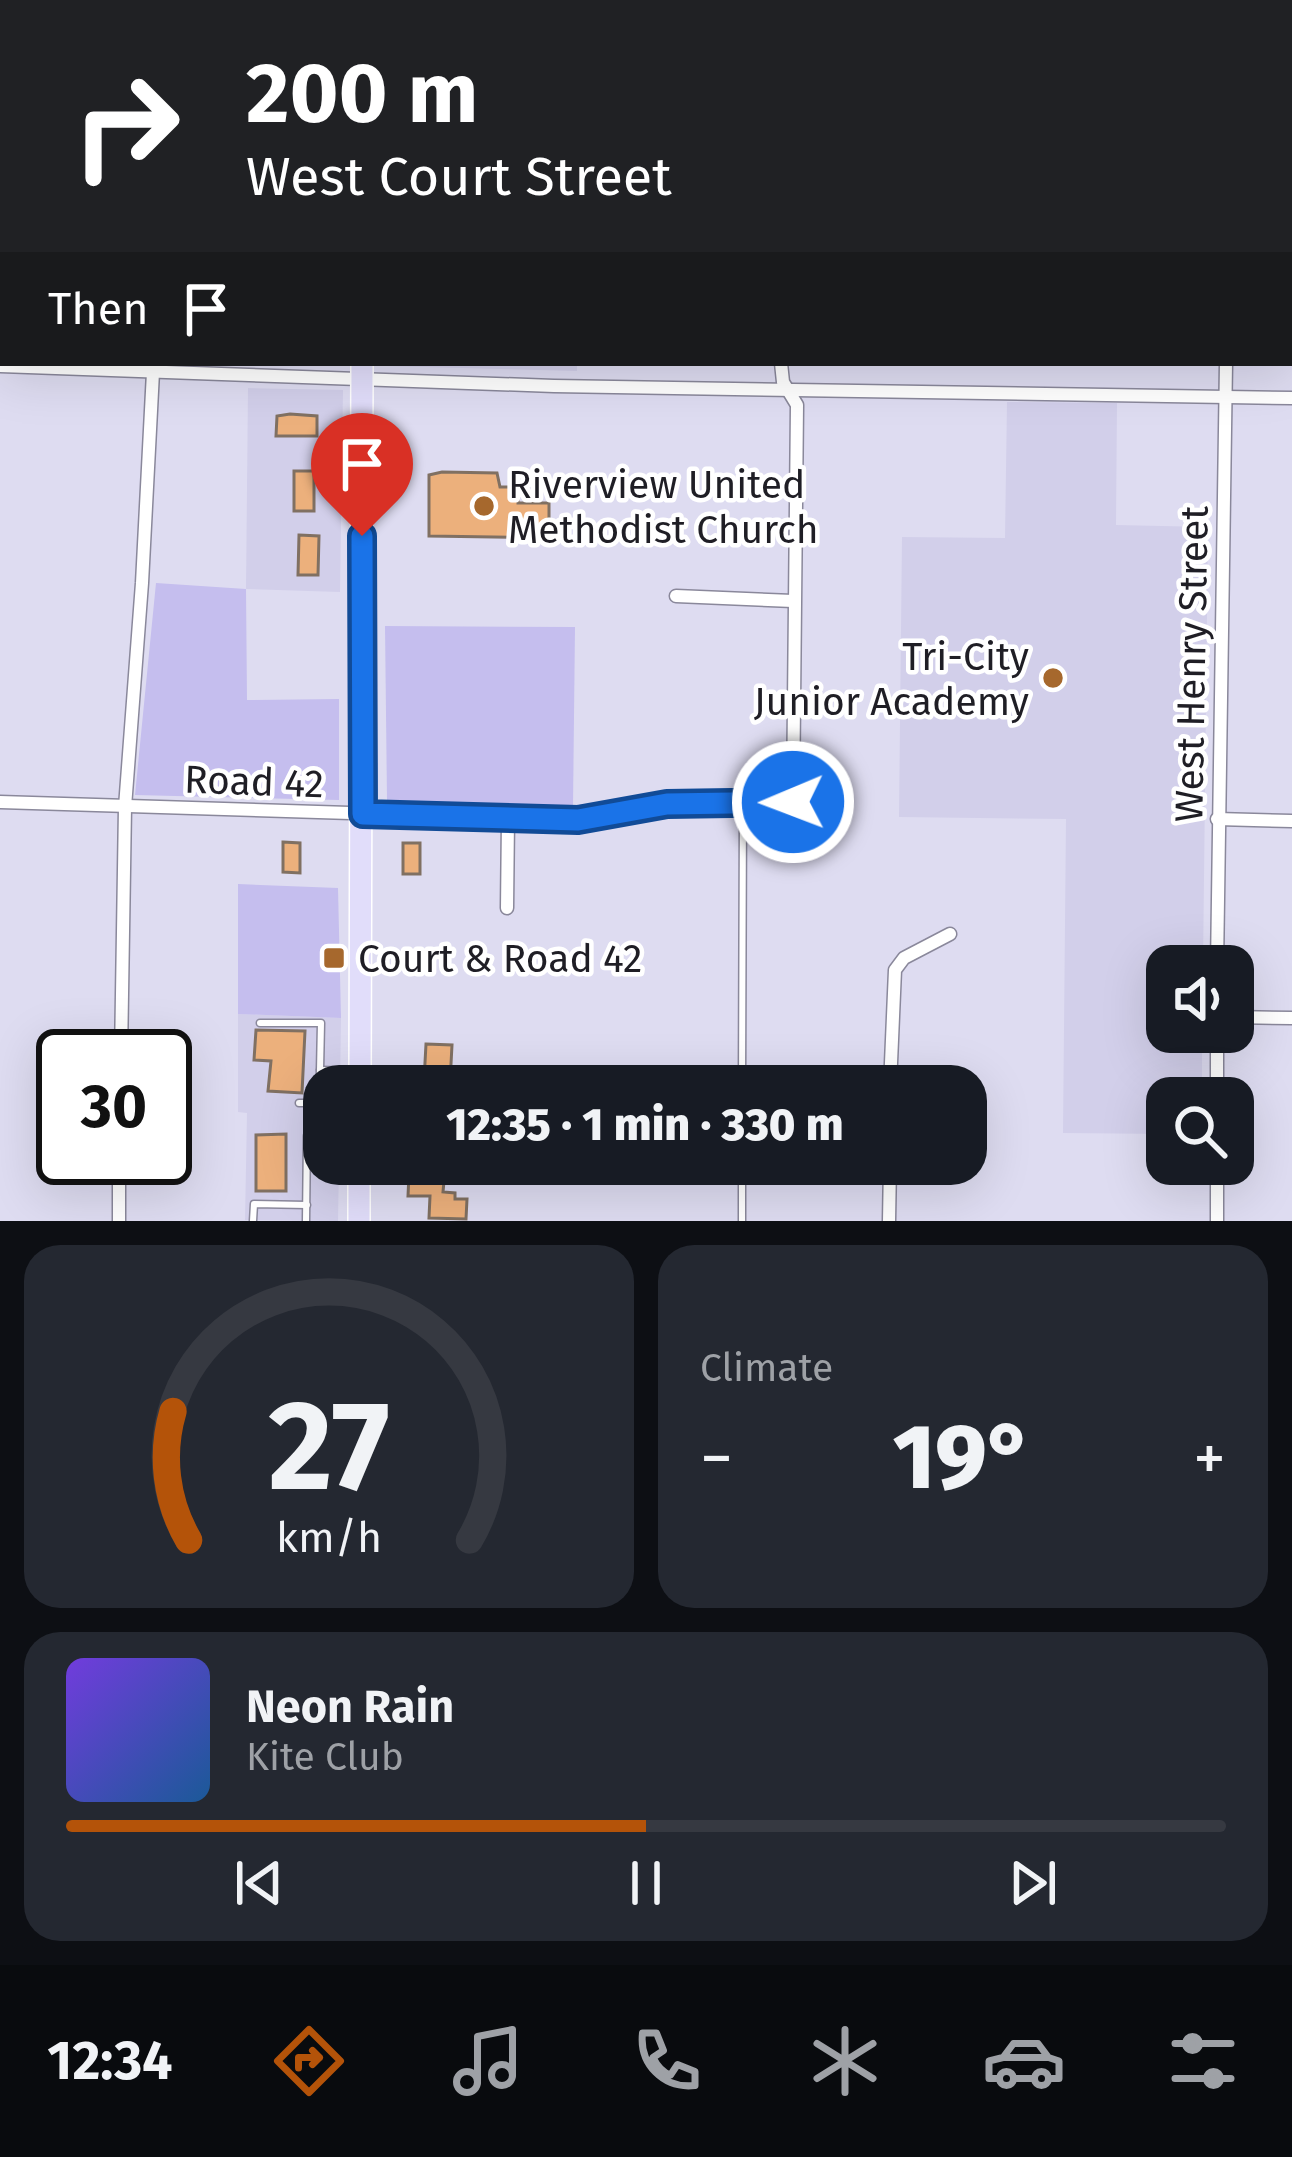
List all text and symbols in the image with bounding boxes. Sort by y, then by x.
text: 200 m [246,43,479,144]
icon: right [48,48,204,204]
text: West Court Street [246,145,672,209]
icon: arrive [173,276,239,342]
text: Then [48,282,149,336]
pin [311,413,413,536]
icon: arrive [329,431,395,497]
place label: Riverview United Methodist Church [508,462,819,553]
marker: Riverview United Methodist Church [471,493,497,519]
street label: West Henry Street [1166,504,1218,823]
place label: Tri-City Junior Academy [754,634,1029,725]
marker: Tri-City Junior Academy [1040,665,1066,691]
position arrow [730,739,856,865]
street label: Road 42 [183,757,324,807]
place label: Court & Road 42 [358,936,642,982]
marker: Court & Road 42 [321,945,347,971]
map controls [1146,945,1254,1185]
button: sound [1146,945,1254,1053]
speed limit sign: 30 [36,1029,192,1185]
button: search [1146,1077,1254,1185]
text: 12:35 · 1 min · 330 m [446,1098,844,1152]
text: Climate [700,1345,833,1391]
text: 27 [268,1372,390,1522]
text: 19° [893,1404,1033,1512]
text: − [700,1419,733,1498]
text: + [1193,1419,1226,1498]
text: km/h [276,1511,382,1562]
text: Neon Rain [246,1680,454,1734]
text: Kite Club [246,1734,404,1780]
icon: previous [226,1850,292,1916]
icon: pause [613,1850,679,1916]
icon: next [1000,1850,1066,1916]
icon: directions [267,2019,351,2103]
icon: music [446,2019,530,2103]
icon: phone [625,2019,709,2103]
icon: climate [803,2019,887,2103]
icon: car [982,2019,1066,2103]
icon: filters [1161,2019,1245,2103]
text: 12:34 [47,2029,173,2093]

